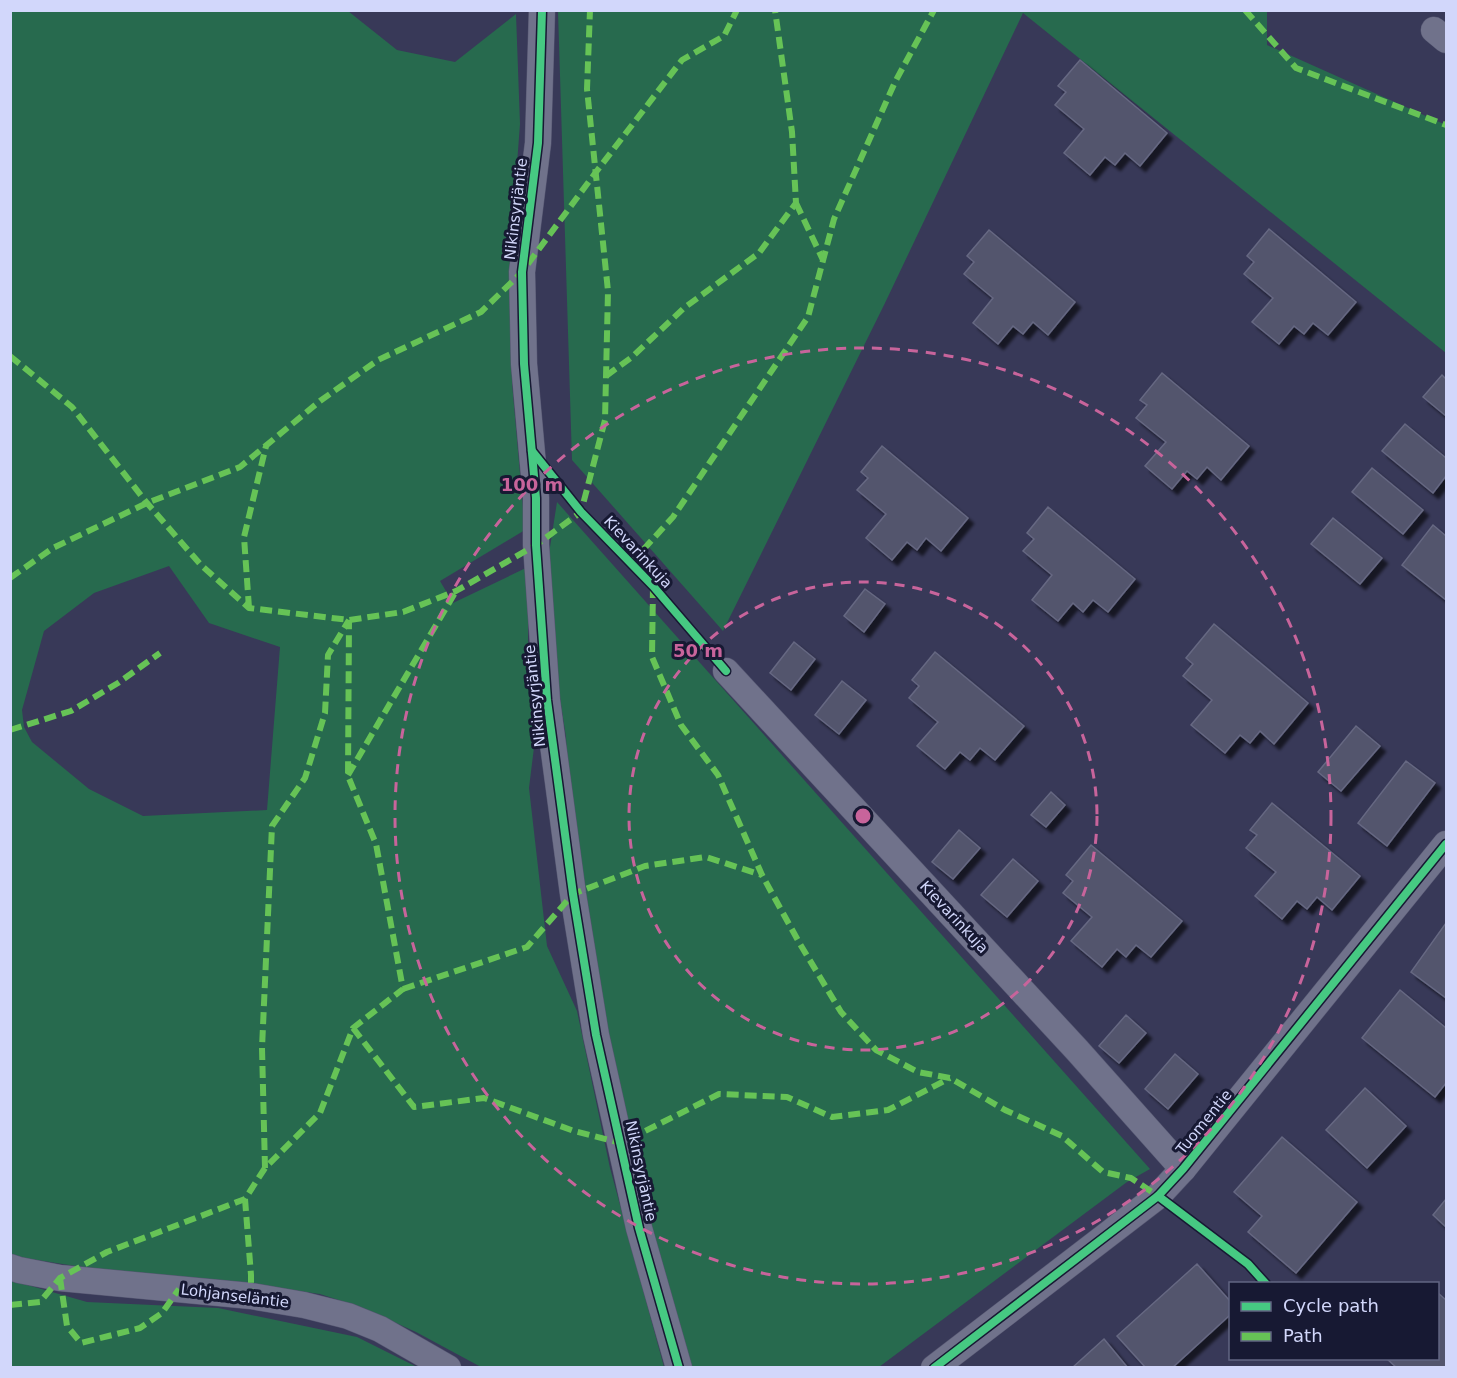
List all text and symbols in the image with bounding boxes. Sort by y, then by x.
street label: Nikinsyrjäntie [501,157,531,261]
text: 100 m [501,474,563,495]
street label: Kievarinkuja [600,512,676,592]
text: 50 m [673,640,723,661]
street label: Nikinsyrjäntie [521,644,549,748]
centre of rings [853,806,873,826]
street label: Kievarinkuja [916,877,992,957]
street label: Tuomentie [1172,1086,1236,1159]
street label: Nikinsyrjäntie [622,1119,660,1223]
street label: Lohjanseläntie [180,1280,290,1312]
legend [1229,1282,1439,1360]
text: Cycle path [1283,1295,1379,1316]
text: Path [1283,1325,1323,1346]

